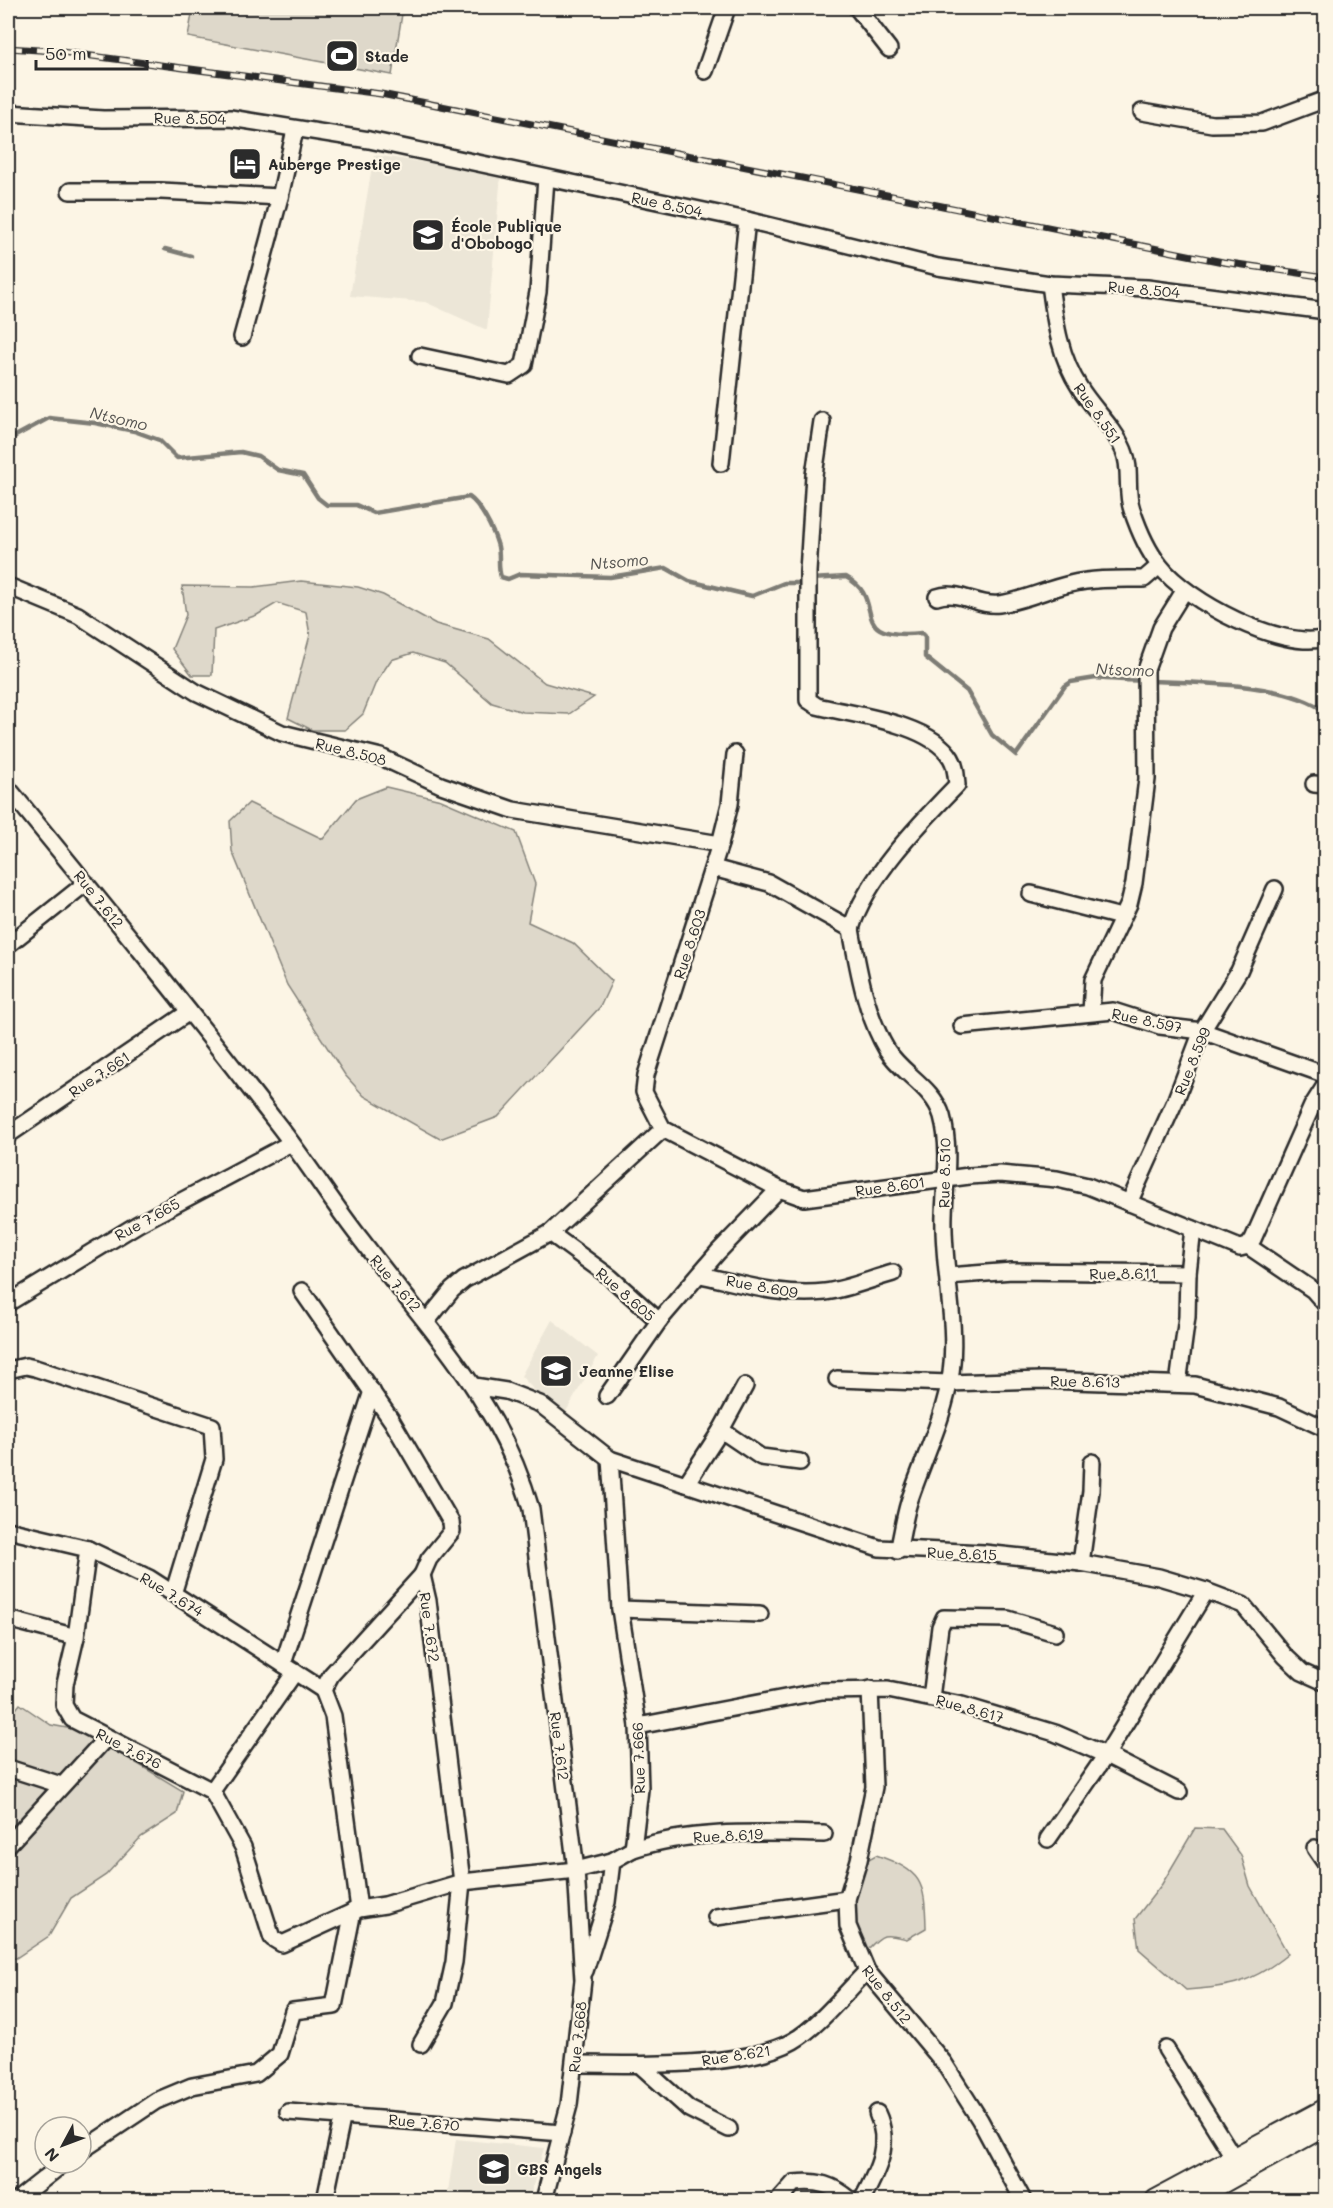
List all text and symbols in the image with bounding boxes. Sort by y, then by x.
scale bar [36,33,147,71]
sports icon: Stade [324,38,360,74]
text: 50 m [45,41,87,65]
place label: Stade [365,46,409,66]
street label: Rue 8.504 [154,107,226,129]
hotel icon: Auberge Prestige [227,146,263,182]
place label: Auberge Prestige [268,154,401,174]
street label: Rue 8.504 [630,187,705,221]
place label: École Publique d'Obobogo [451,216,562,253]
school or university icon: École Publique d'Obobogo [410,217,446,253]
street label: Rue 8.504 [1107,276,1181,302]
street label: Rue 8.551 [1070,379,1126,447]
water label: Ntsomo [88,401,150,435]
water label: Ntsomo [589,548,649,574]
water label: Ntsomo [1095,657,1155,681]
street label: Rue 8.508 [313,733,389,769]
street label: Rue 7.612 [70,866,128,932]
street label: Rue 8.603 [668,906,710,982]
street label: Rue 8.597 [1110,1003,1184,1037]
street label: Rue 8.599 [1169,1024,1215,1098]
street label: Rue 7.661 [65,1046,133,1102]
street label: Rue 8.510 [933,1138,955,1208]
street label: Rue 8.601 [854,1171,926,1201]
street label: Rue 7.665 [111,1193,183,1245]
street label: Rue 7.612 [366,1250,426,1316]
street label: Rue 8.611 [1089,1262,1157,1284]
street label: Rue 8.605 [592,1263,660,1325]
street label: Rue 8.609 [725,1270,800,1302]
school or university icon: Jeanne Elise [538,1353,574,1389]
place label: Jeanne Elise [579,1361,674,1381]
street label: Rue 8.613 [1050,1370,1120,1392]
street label: Rue 8.615 [927,1542,997,1564]
street label: Rue 7.674 [136,1567,208,1621]
street label: Rue 7.672 [415,1591,445,1663]
street label: Rue 8.617 [934,1689,1006,1727]
street label: Rue 7.612 [546,1711,574,1781]
street label: Rue 7.666 [627,1722,649,1794]
street label: Rue 7.676 [93,1723,165,1773]
street label: Rue 8.619 [692,1823,764,1847]
street label: Rue 8.512 [858,1961,916,2027]
street label: Rue 7.668 [563,2000,591,2074]
street label: Rue 8.621 [700,2040,772,2070]
street label: Rue 7.670 [388,2109,460,2135]
north arrow [33,2115,93,2175]
text: N [39,2144,63,2167]
school or university icon: GBS Angels [476,2151,512,2187]
place label: GBS Angels [517,2159,602,2179]

